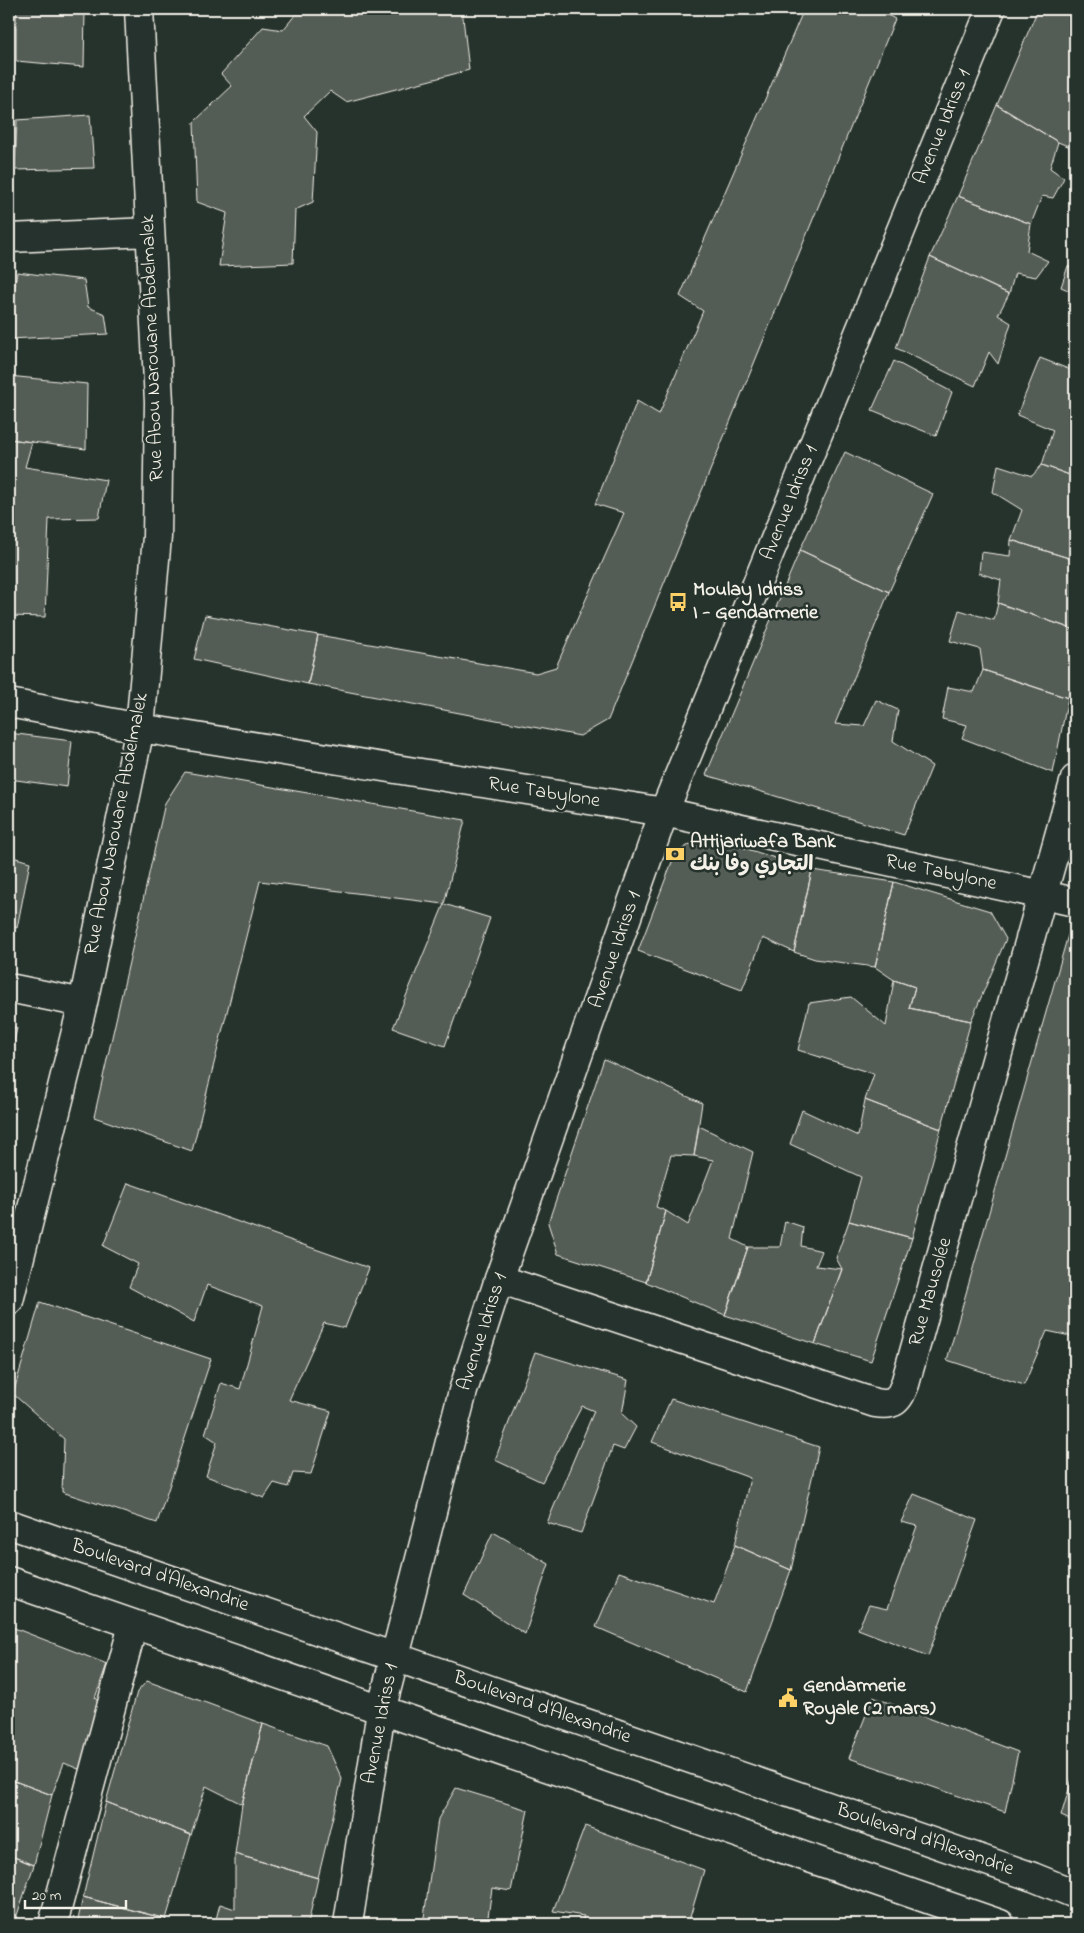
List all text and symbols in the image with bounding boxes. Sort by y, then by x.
street label: Avenue Idriss 1 [907,65,979,189]
street label: Rue Abou Narouane Abdelmalek [134,214,172,482]
street label: Avenue Idriss 1 [754,441,826,565]
place label: Moulay Idriss I - Gendarmerie [693,576,819,628]
bus stop icon: Moulay Idriss I - Gendarmerie [667,591,689,613]
street label: Rue Abou Narouane Abdelmalek [77,690,157,958]
street label: Rue Tabylone [486,770,602,816]
place label: Attijariwafa Bank التجاري وفا بنك [690,828,837,880]
bank icon: Attijariwafa Bank التجاري وفا بنك [664,843,686,865]
street label: Rue Tabylone [883,847,999,899]
street label: Avenue Idriss 1 [582,887,650,1013]
street label: Rue Mausolée [902,1234,960,1350]
street label: Avenue Idriss 1 [450,1269,516,1395]
street label: Boulevard d'Alexandrie [66,1532,253,1620]
street label: Avenue Idriss 1 [355,1661,407,1787]
street label: Boulevard d'Alexandrie [448,1664,635,1752]
place label: Gendarmerie Royale (2 mars) [803,1672,936,1725]
public building icon: Gendarmerie Royale (2 mars) [777,1687,799,1709]
street label: Boulevard d'Alexandrie [831,1796,1018,1884]
scale bar [25,1878,126,1910]
text: 20 m [32,1885,62,1907]

